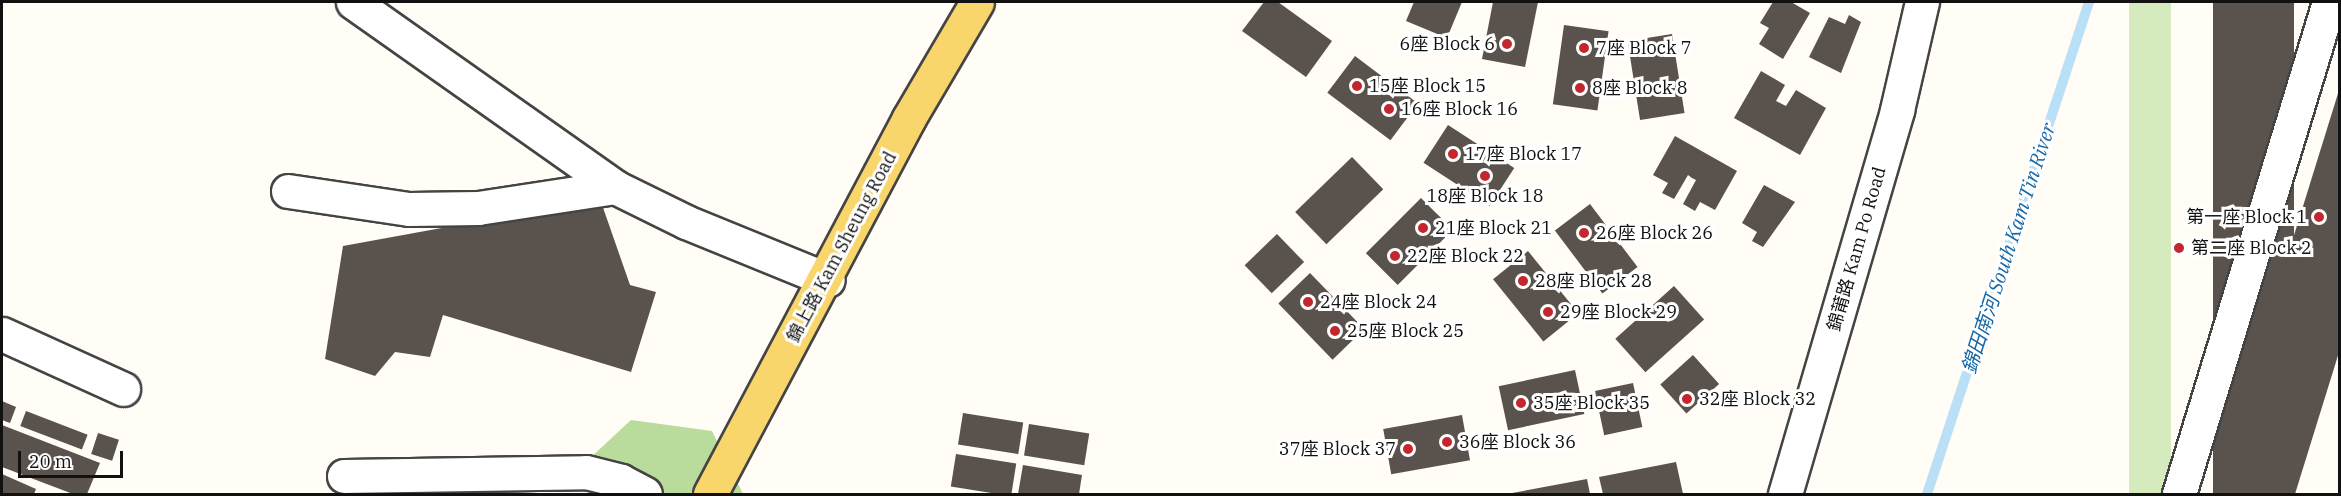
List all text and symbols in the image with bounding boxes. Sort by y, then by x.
place label: 6座 Block 6 [1399,33,1495,55]
marker: 6座 Block 6 [1500,37,1514,51]
place label: 7座 Block 7 [1596,37,1692,59]
marker: 7座 Block 7 [1577,41,1591,55]
place label: 15座 Block 15 [1369,75,1486,97]
place label: 8座 Block 8 [1592,77,1688,99]
marker: 15座 Block 15 [1350,79,1364,93]
marker: 8座 Block 8 [1573,81,1587,95]
place label: 16座 Block 16 [1401,98,1518,120]
marker: 16座 Block 16 [1382,102,1396,116]
water label: 錦田南河 South Kam Tin River [1956,120,2060,376]
place label: 17座 Block 17 [1465,143,1582,165]
marker: 17座 Block 17 [1446,147,1460,161]
street label: 錦上路 Kam Sheung Road [783,148,901,346]
street label: 錦莆路 Kam Po Road [1823,164,1891,334]
marker: 18座 Block 18 [1478,169,1492,183]
place label: 18座 Block 18 [1426,185,1544,207]
place label: 第一座 Block 1 [2186,206,2307,228]
marker: 第一座 Block 1 [2312,210,2326,224]
place label: 21座 Block 21 [1435,217,1552,239]
marker: 21座 Block 21 [1416,221,1430,235]
place label: 26座 Block 26 [1596,222,1713,244]
marker: 26座 Block 26 [1577,226,1591,240]
place label: 第二座 Block 2 [2191,237,2312,259]
marker: 第二座 Block 2 [2172,241,2186,255]
place label: 22座 Block 22 [1407,245,1524,267]
marker: 22座 Block 22 [1388,249,1402,263]
place label: 28座 Block 28 [1535,270,1652,292]
marker: 28座 Block 28 [1516,274,1530,288]
place label: 24座 Block 24 [1320,291,1437,313]
marker: 24座 Block 24 [1301,295,1315,309]
place label: 29座 Block 29 [1560,301,1677,323]
marker: 29座 Block 29 [1541,305,1555,319]
place label: 25座 Block 25 [1347,320,1464,342]
marker: 25座 Block 25 [1328,324,1342,338]
place label: 32座 Block 32 [1699,388,1816,410]
place label: 35座 Block 35 [1533,392,1650,414]
marker: 32座 Block 32 [1680,392,1694,406]
marker: 35座 Block 35 [1514,396,1528,410]
place label: 36座 Block 36 [1459,431,1576,453]
marker: 36座 Block 36 [1440,435,1454,449]
place label: 37座 Block 37 [1279,438,1396,460]
scale bar [21,439,126,477]
marker: 37座 Block 37 [1401,442,1415,456]
text: 20 m [29,450,72,473]

